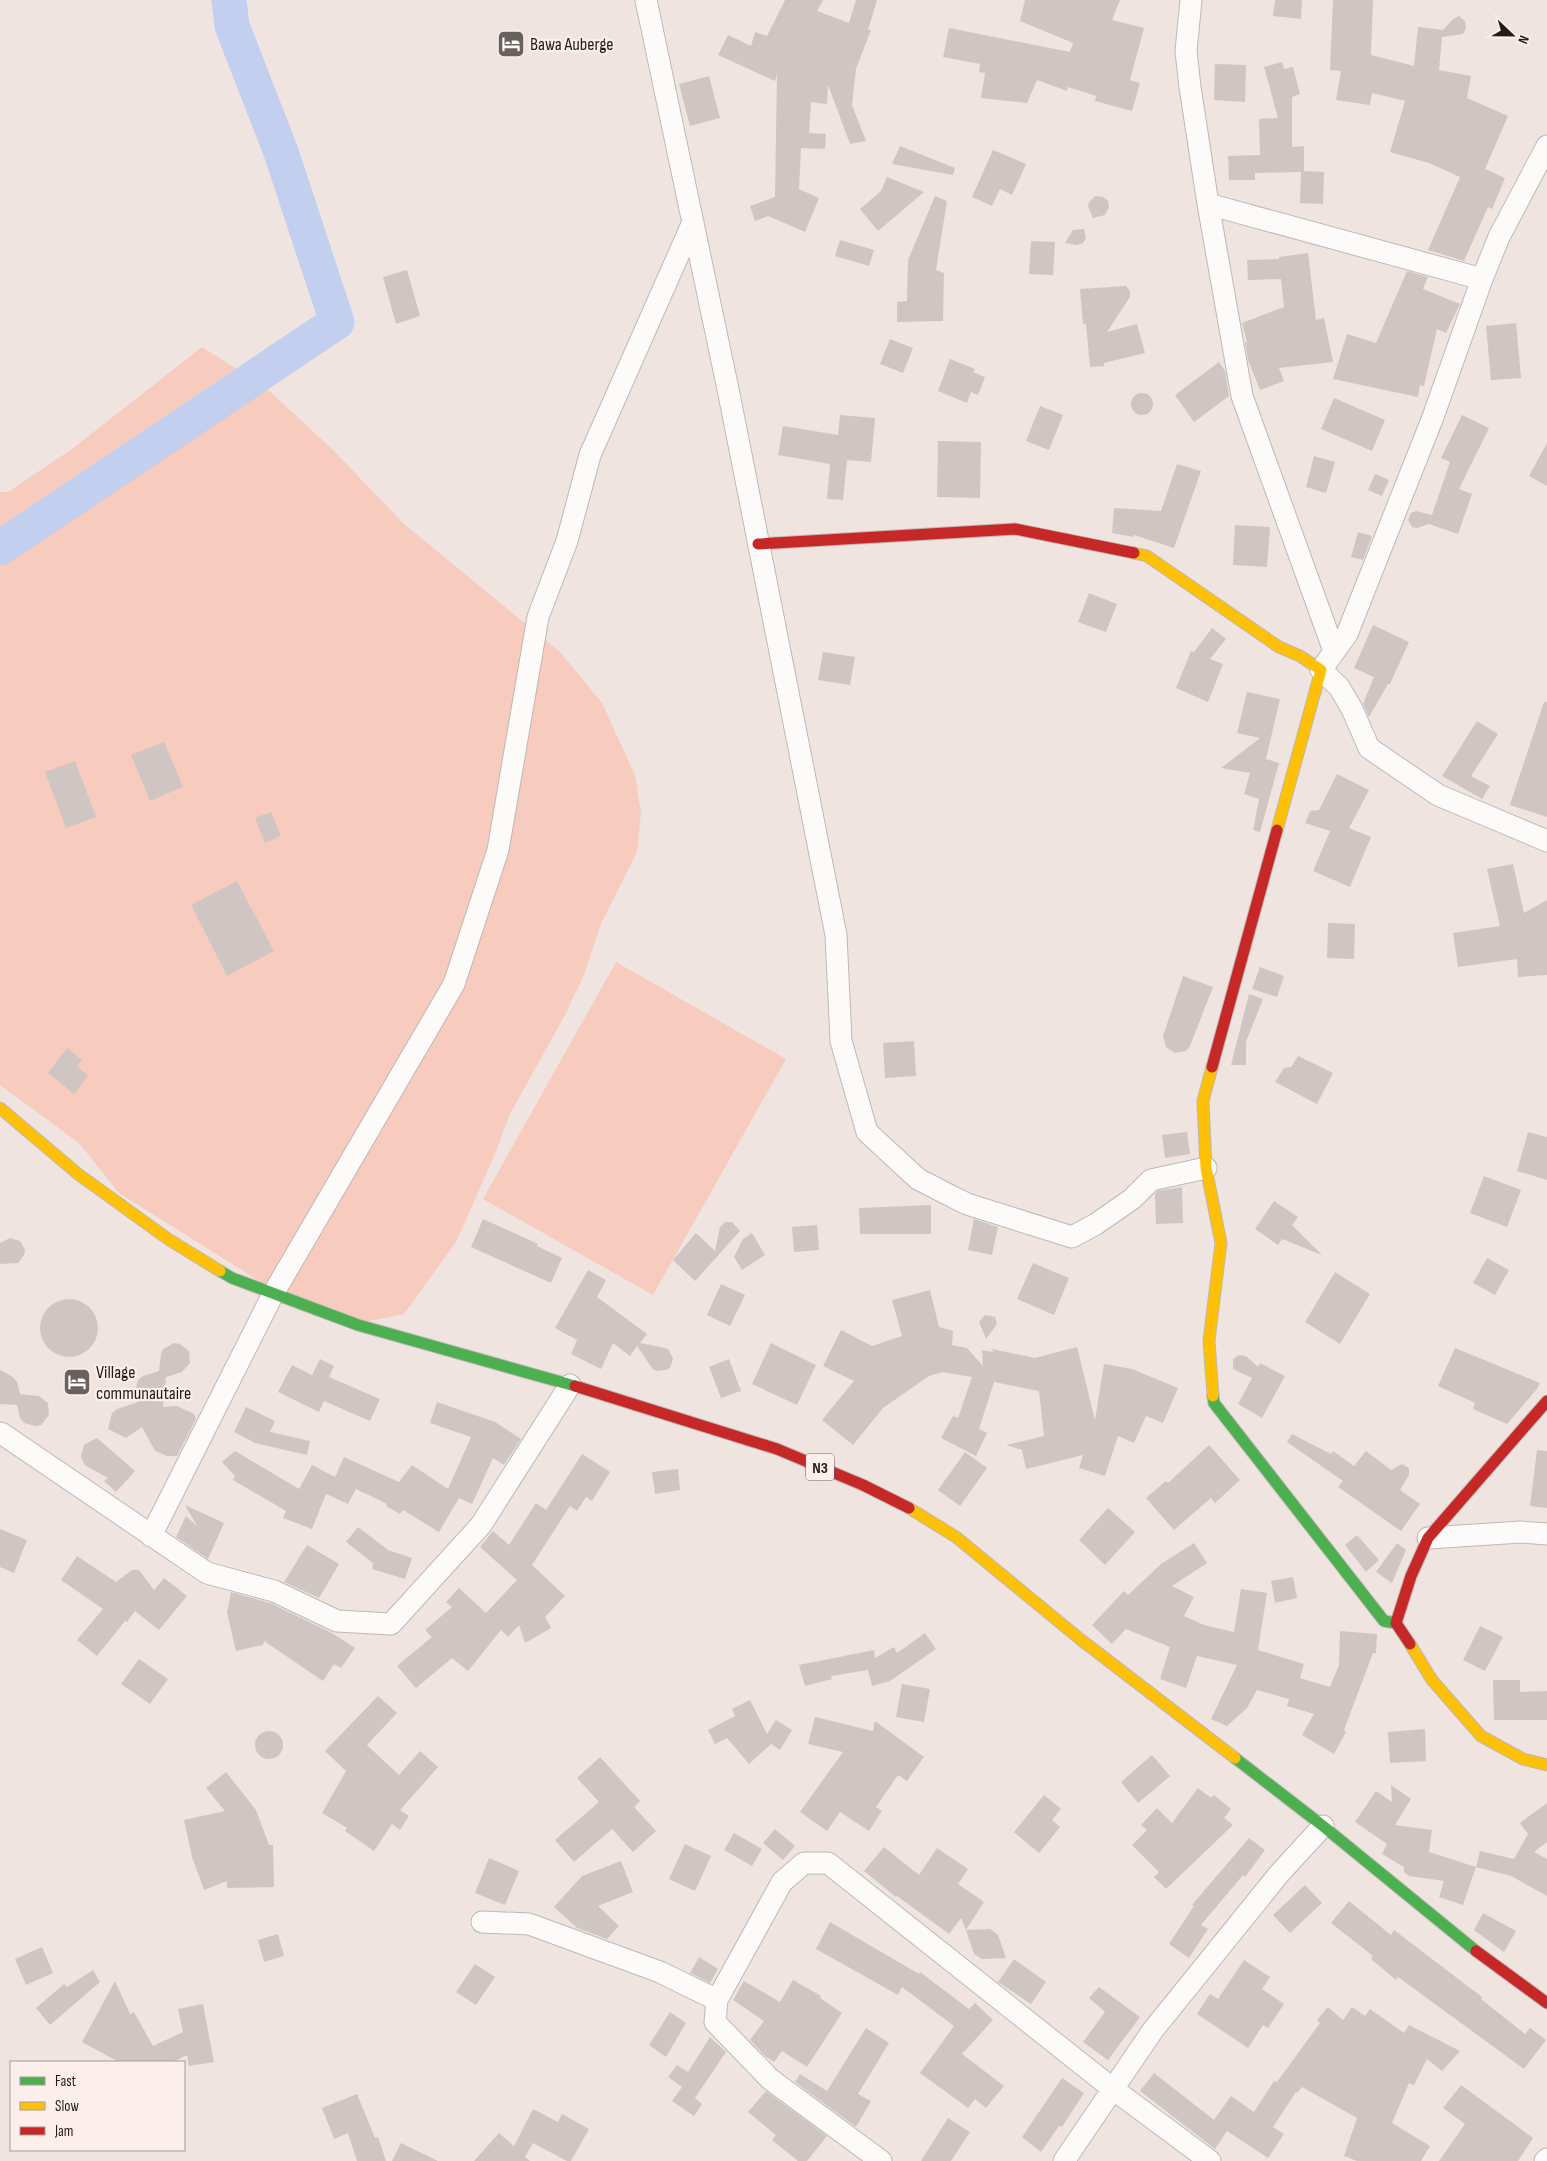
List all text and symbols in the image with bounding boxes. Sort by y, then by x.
north arrow [1487,10,1537,60]
hotel icon: Bawa Auberge [496,29,526,59]
text: N [1514,33,1533,46]
place label: Bawa Auberge [530,34,614,55]
place label: Village communautaire [96,1362,191,1404]
hotel icon: Village communautaire [62,1367,92,1397]
road number: N3 [806,1454,834,1480]
legend [10,2061,185,2151]
text: Fast [55,2072,77,2091]
text: Slow [55,2097,79,2116]
text: Jam [54,2122,73,2141]

